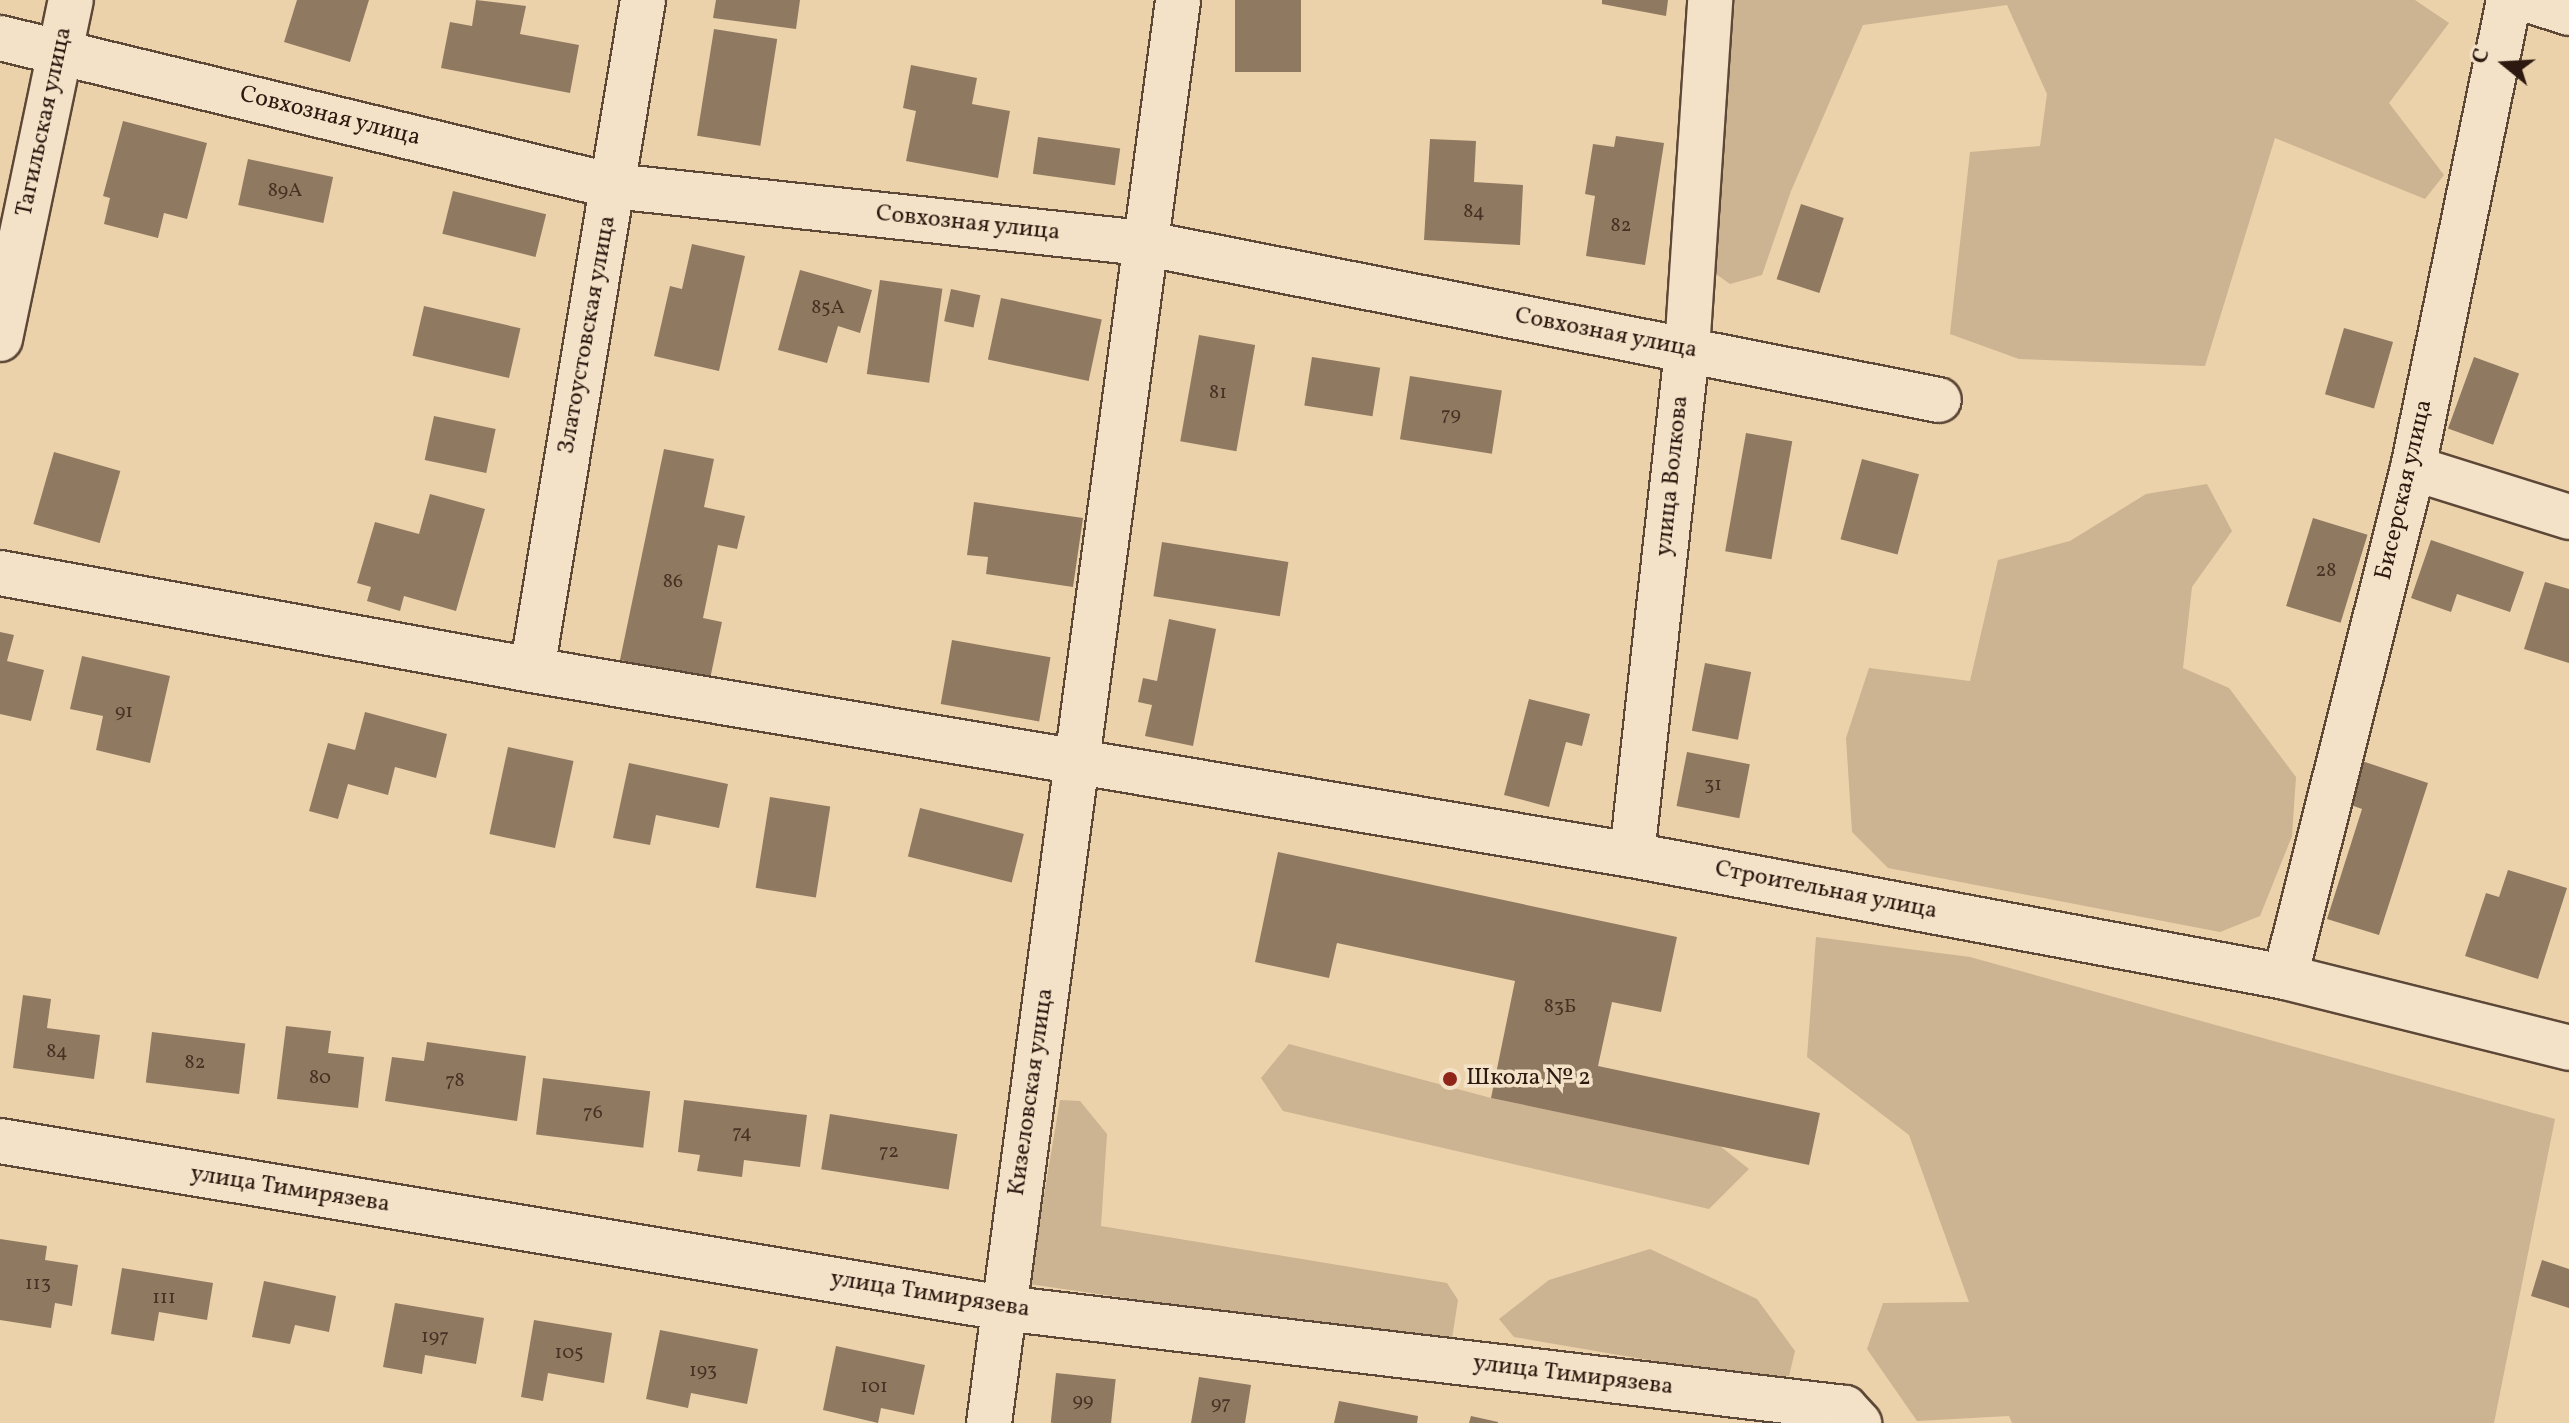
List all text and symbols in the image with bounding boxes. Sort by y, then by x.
street label: Тагильская улица [11,24,79,220]
north arrow [2465,24,2545,104]
text: С [2465,45,2499,68]
street label: Совхозная улица [236,81,424,153]
house number: 89А [268,179,302,203]
street label: Совхозная улица [874,200,1062,248]
house number: 84 [1463,200,1485,224]
street label: Златоустовская улица [553,213,623,457]
house number: 82 [1611,214,1631,238]
house number: 85А [811,296,845,320]
street label: Совхозная улица [1512,302,1700,366]
house number: 81 [1209,381,1227,405]
street label: улица Волкова [1650,394,1696,558]
street label: Бисерская улица [2370,397,2440,583]
house number: 79 [1441,403,1461,427]
house number: 28 [2316,559,2336,583]
house number: 86 [663,570,683,594]
house number: 91 [115,700,133,724]
house number: 31 [1704,773,1722,797]
street label: Строительная улица [1712,855,1940,927]
street label: Кизеловская улица [1003,986,1061,1198]
house number: 83Б [1544,995,1576,1019]
house number: 84 [46,1040,68,1064]
house number: 82 [185,1051,205,1075]
place label: Школа № 2 [1466,1065,1591,1093]
house number: 80 [309,1066,331,1090]
house number: 78 [445,1069,465,1093]
marker: Школа № 2 [1441,1070,1459,1088]
house number: 76 [583,1101,603,1125]
house number: 74 [732,1121,752,1145]
house number: 72 [879,1140,899,1164]
street label: улица Тимирязева [188,1160,392,1220]
street label: улица Тимирязева [828,1265,1032,1325]
house number: 113 [25,1272,51,1296]
house number: 111 [152,1286,176,1310]
house number: 197 [421,1325,449,1349]
house number: 105 [554,1341,584,1365]
street label: улица Тимирязева [1471,1349,1675,1403]
house number: 193 [689,1359,717,1383]
house number: 101 [860,1375,888,1399]
house number: 99 [1073,1389,1093,1413]
house number: 97 [1211,1392,1231,1416]

